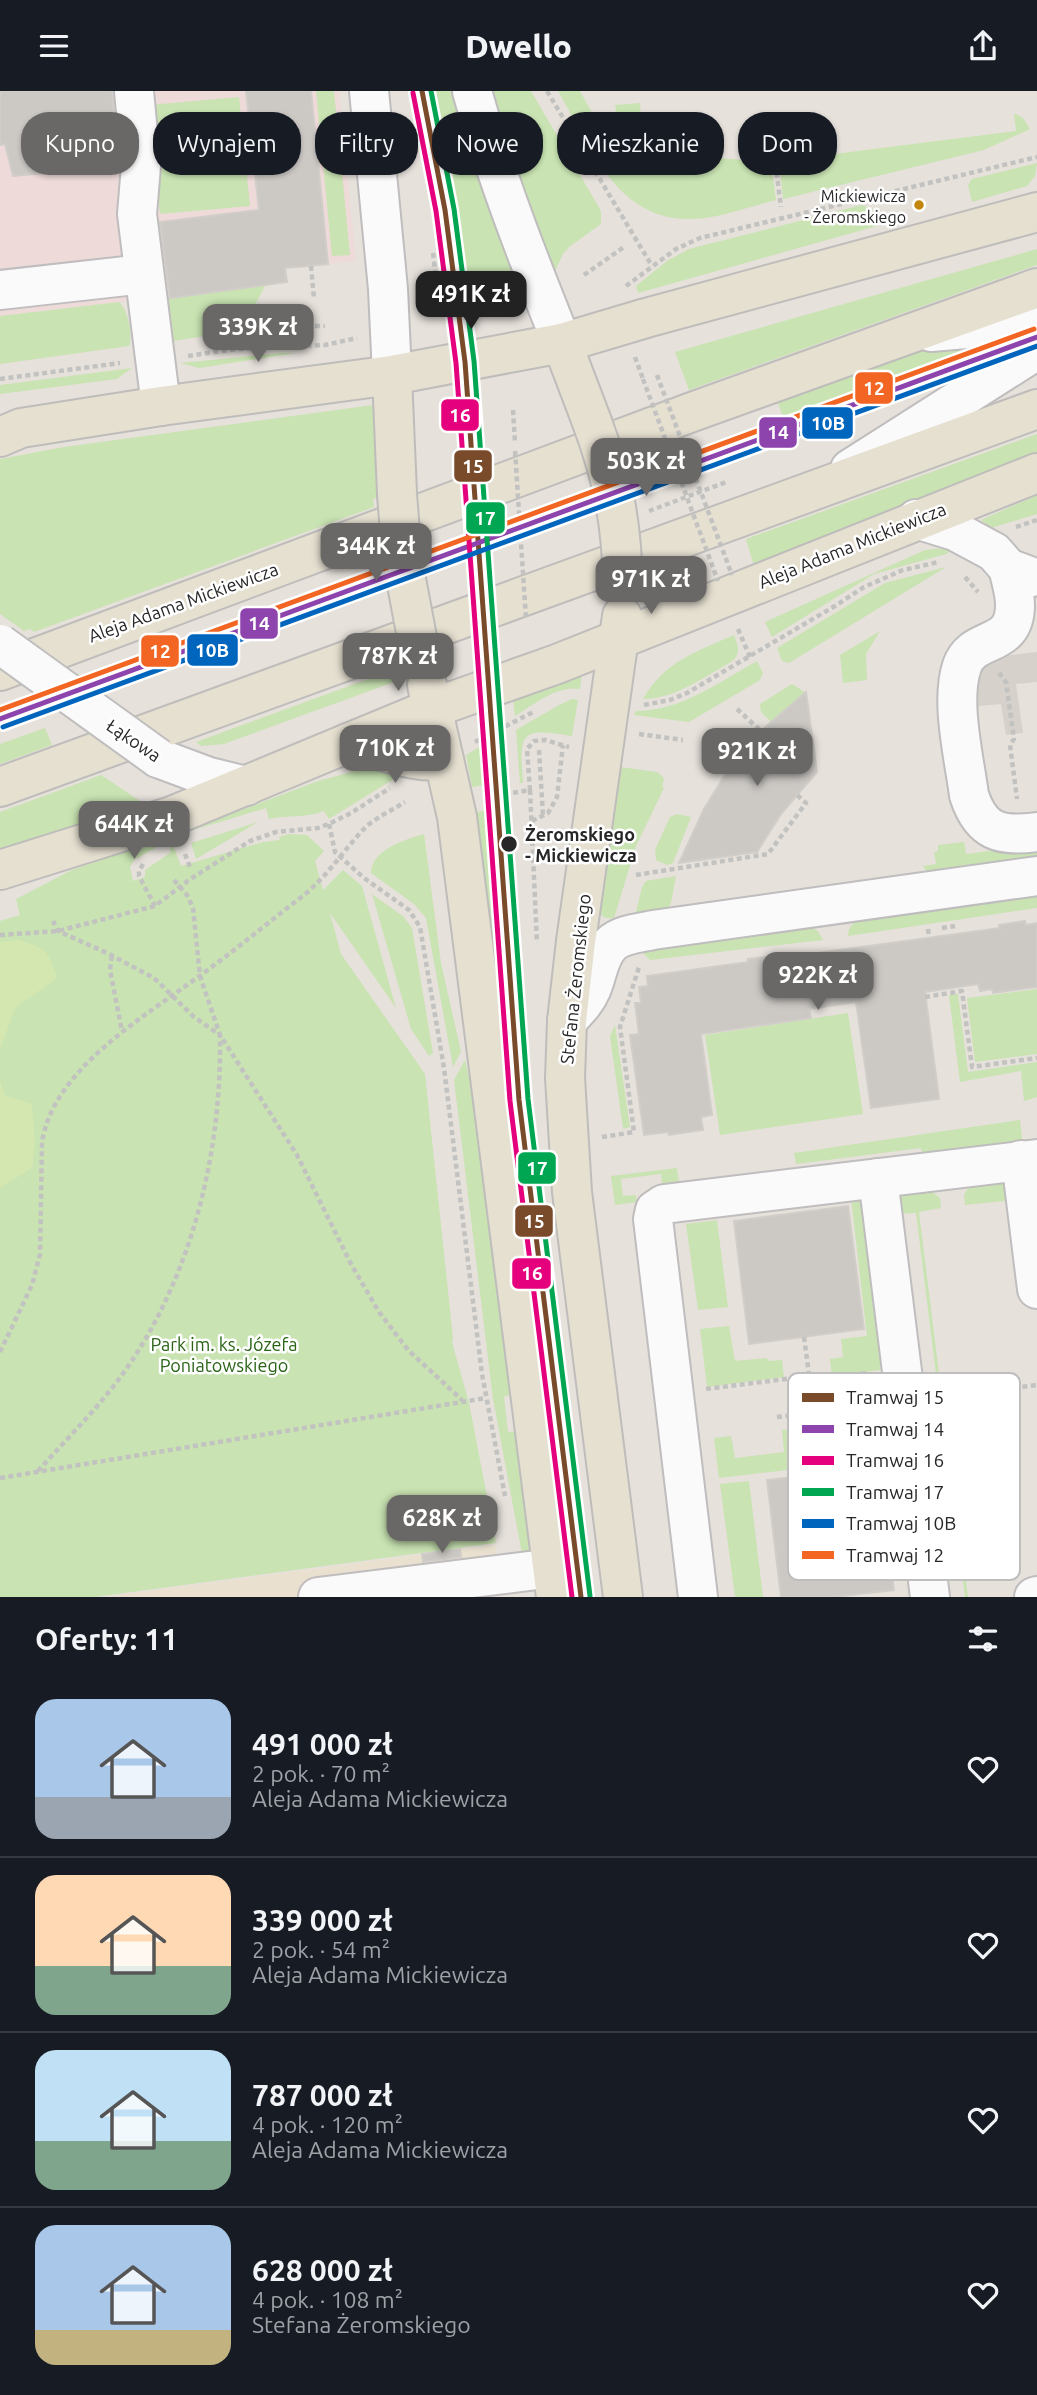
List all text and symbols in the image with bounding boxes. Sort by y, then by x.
icon: menu [35,27,73,65]
icon: share [964,27,1002,65]
text: Dwello [465,28,572,64]
chip: Kupno [21,112,139,175]
chip: Wynajem [153,112,301,175]
chip: Filtry [315,112,418,175]
chip: Nowe [432,112,543,175]
chip: Mieszkanie [557,112,724,175]
chip: Dom [738,112,837,175]
place label: Mickiewicza - Żeromskiego [804,187,906,226]
marker: Mickiewicza - Żeromskiego [912,198,926,212]
pin: 491K zł [406,271,536,331]
text: 491K zł [432,281,510,306]
pin: 339K zł [193,305,323,364]
text: 339K zł [219,314,297,339]
line badge: 12 [854,371,894,405]
text: 12 [863,377,885,399]
line badge: 16 [440,398,480,432]
text: 16 [449,404,471,426]
line badge: 10B [801,406,854,440]
text: 10B [811,412,845,434]
line badge: 14 [758,416,798,449]
text: 14 [767,421,789,443]
pin: 503K zł [581,439,711,498]
text: 503K zł [607,448,685,473]
line badge: 15 [453,449,493,483]
text: 15 [462,455,484,477]
street label: Aleja Adama Mickiewicza [755,498,949,592]
line badge: 17 [465,501,506,535]
text: 17 [474,507,496,529]
pin: 344K zł [311,524,441,583]
text: 344K zł [337,533,415,558]
pin: 971K zł [586,557,716,616]
street label: Aleja Adama Mickiewicza [85,558,281,646]
text: 971K zł [612,566,690,591]
line badge: 14 [239,607,279,640]
text: 14 [248,612,270,634]
line badge: 10B [186,633,239,667]
pin: 787K zł [333,633,463,693]
line badge: 12 [140,634,180,668]
text: 10B [195,639,229,661]
text: 12 [149,640,171,662]
text: 787K zł [359,643,437,668]
street label: Łąkowa [103,715,165,765]
pin: 710K zł [330,725,460,785]
pin: 921K zł [692,729,822,788]
text: 710K zł [356,735,434,760]
text: 921K zł [718,738,796,763]
pin: 644K zł [69,801,199,861]
text: 644K zł [95,811,173,836]
place label: Żeromskiego - Mickiewicza [525,824,637,865]
marker: Żeromskiego - Mickiewicza [499,834,519,854]
street label: Stefana Żeromskiego [556,893,594,1065]
pin: 922K zł [753,953,883,1012]
text: 922K zł [779,962,857,987]
line badge: 17 [517,1151,557,1185]
text: 17 [526,1157,548,1179]
line badge: 15 [514,1204,554,1238]
text: 15 [523,1210,545,1232]
line badge: 16 [511,1257,552,1290]
text: 16 [521,1262,543,1284]
park label: Park im. ks. Józefa Poniatowskiego [150,1334,298,1375]
legend [788,1373,1020,1580]
text: Tramwaj 15 [846,1386,944,1408]
text: Tramwaj 14 [846,1418,944,1440]
text: Tramwaj 16 [846,1449,944,1471]
text: Tramwaj 17 [846,1481,944,1503]
pin: 628K zł [377,1495,507,1555]
text: 628K zł [403,1505,481,1530]
text: Tramwaj 10B [846,1512,956,1534]
text: Tramwaj 12 [846,1544,944,1566]
icon: filters [964,1620,1002,1658]
text: Oferty: 11 [35,1622,178,1656]
icon: home [91,1727,175,1811]
text: 491 000 zł [252,1727,393,1761]
icon: heart [964,1750,1002,1788]
text: 2 pok. · 70 m² [252,1761,390,1786]
text: Aleja Adama Mickiewicza [252,1786,508,1811]
icon: home [91,1903,175,1987]
text: 339 000 zł [252,1903,393,1937]
icon: heart [964,1926,1002,1964]
text: 2 pok. · 54 m² [252,1937,390,1962]
text: Aleja Adama Mickiewicza [252,1962,508,1987]
icon: home [91,2078,175,2162]
text: 787 000 zł [252,2078,393,2112]
icon: heart [964,2101,1002,2139]
text: 4 pok. · 120 m² [252,2112,403,2137]
text: Aleja Adama Mickiewicza [252,2137,508,2162]
icon: home [91,2253,175,2337]
text: 628 000 zł [252,2253,393,2287]
icon: heart [964,2276,1002,2314]
text: 4 pok. · 108 m² [252,2287,403,2312]
text: Stefana Żeromskiego [252,2312,471,2337]

